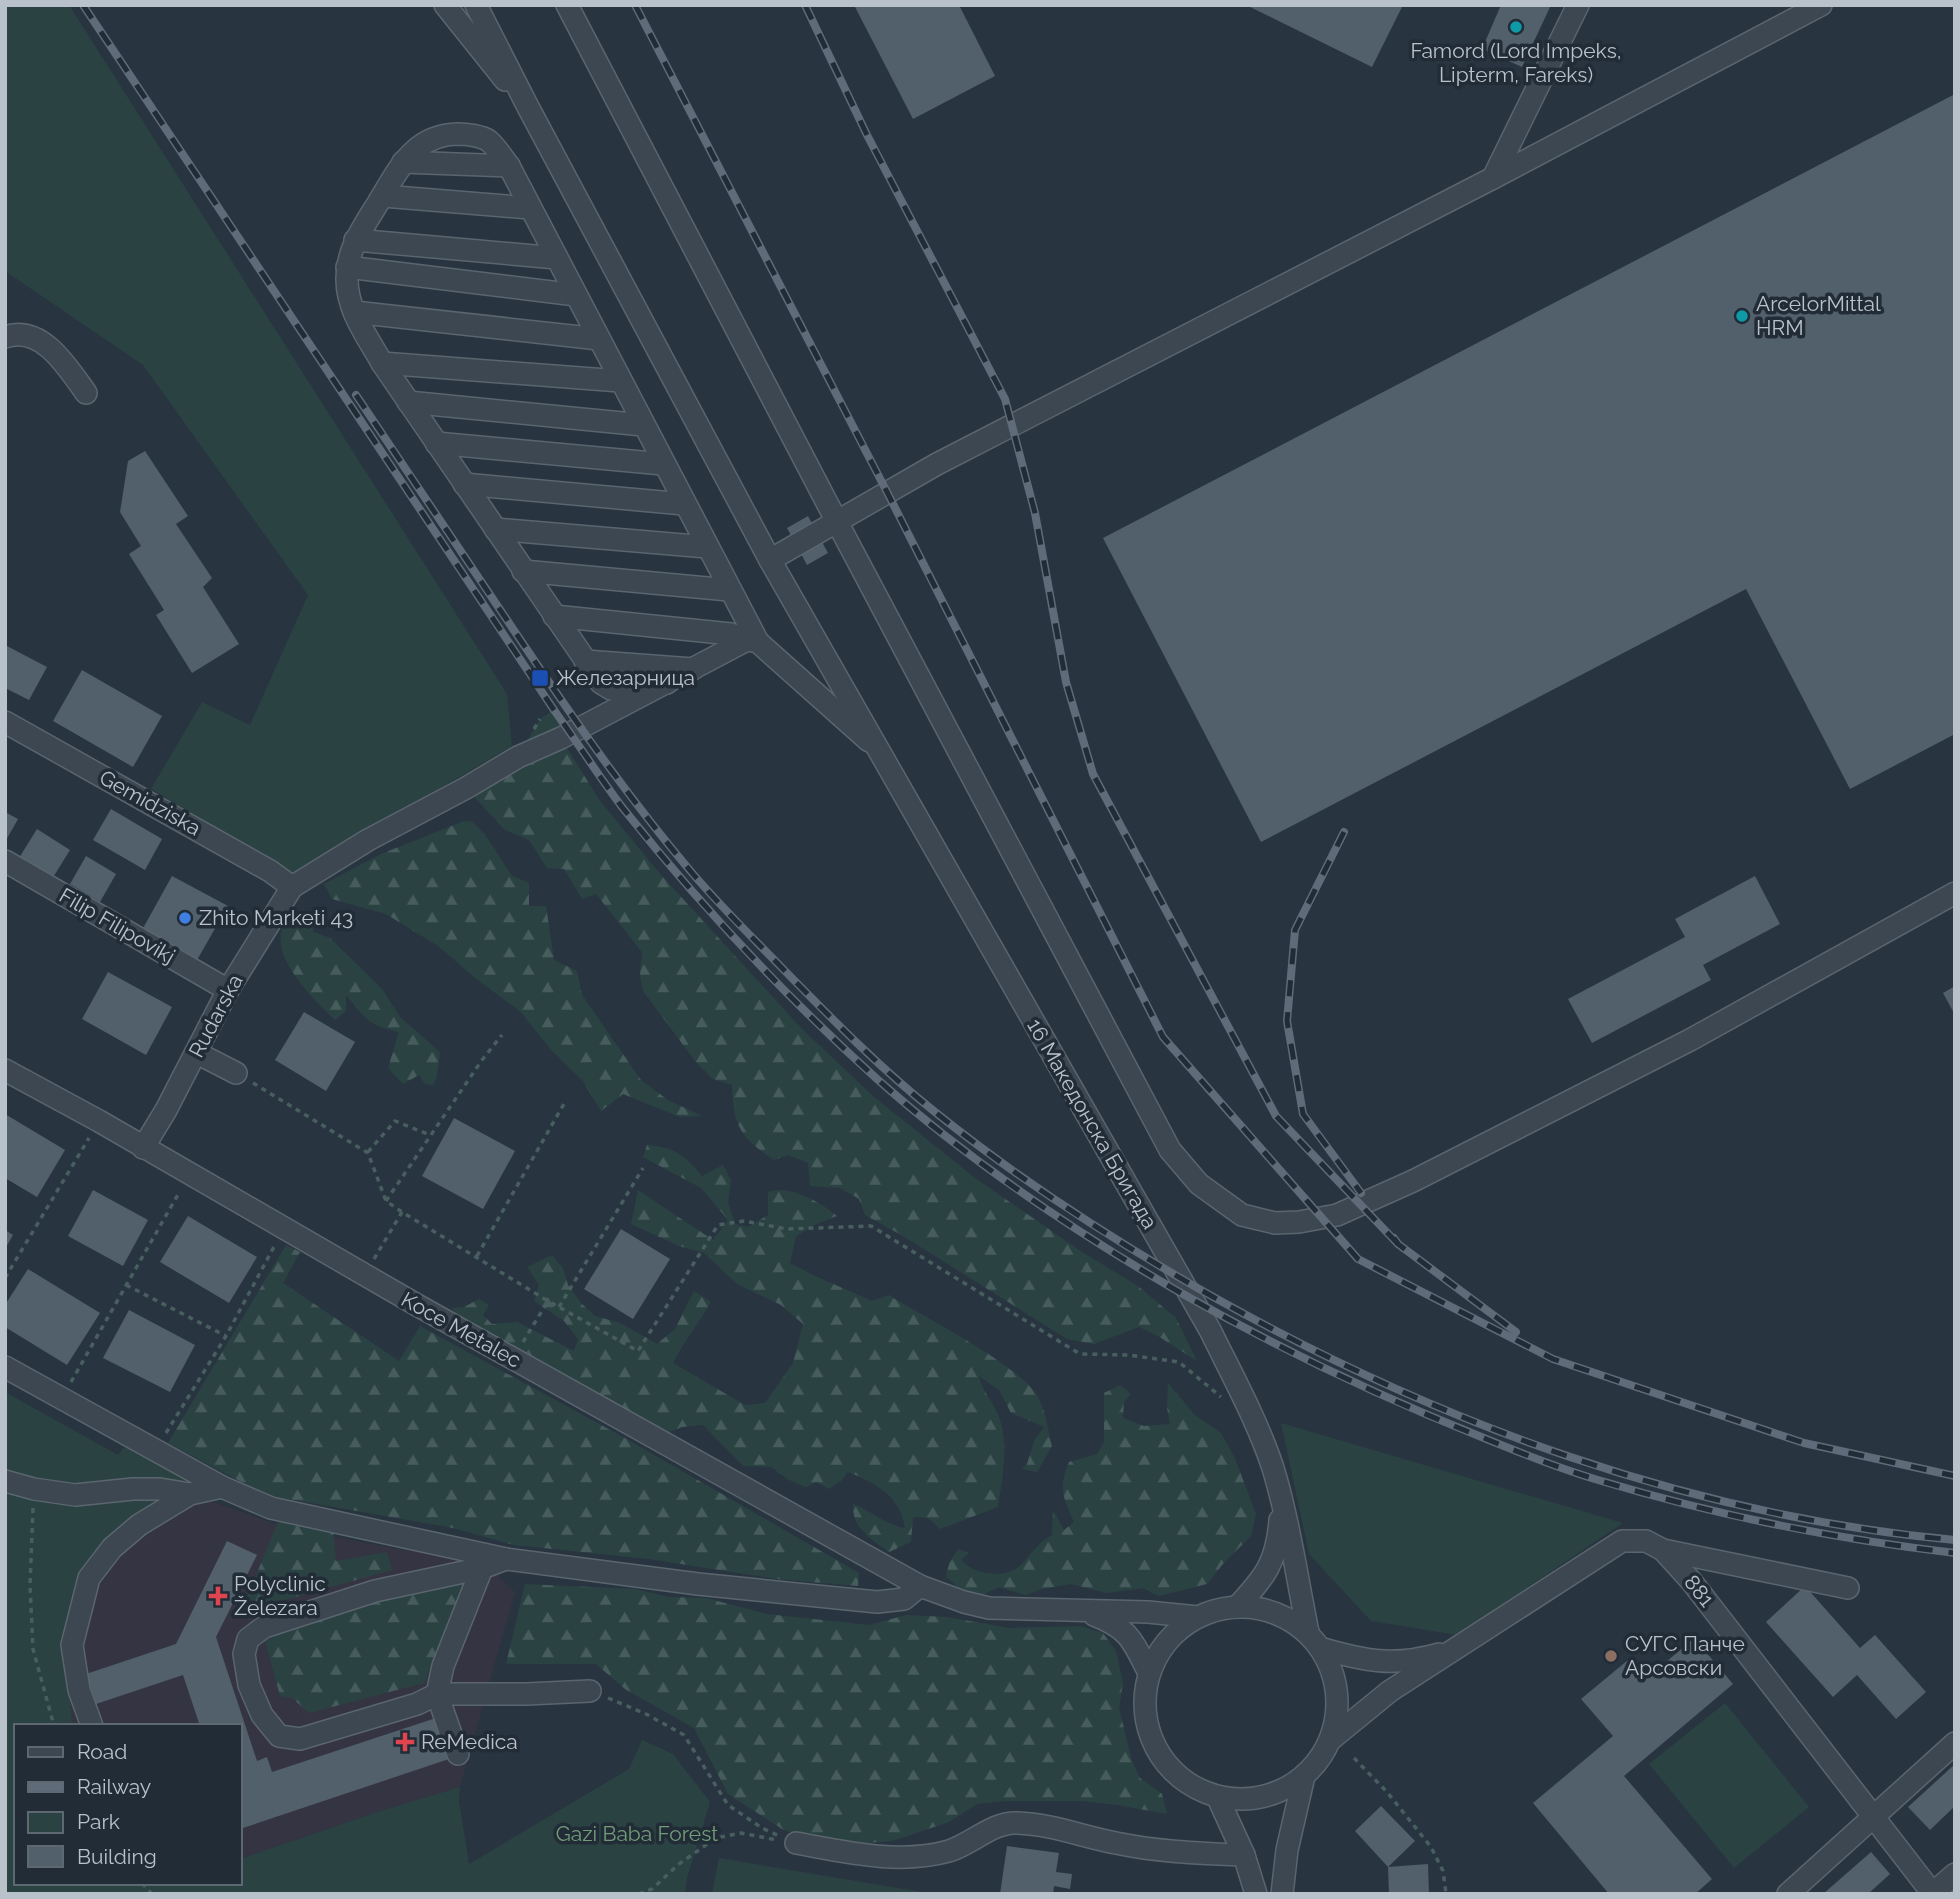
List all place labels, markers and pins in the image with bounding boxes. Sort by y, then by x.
marker: Famord (Lord Impeks, Lipterm, Fareks) [1508,19,1524,35]
place label: Famord (Lord Impeks, Lipterm, Fareks) [1410,38,1622,87]
place label: ArcelorMittal HRM [1756,291,1881,340]
marker: ArcelorMittal HRM [1734,308,1750,324]
place label: Железарница [556,665,695,690]
marker: Железарница [530,668,550,688]
place label: Zhito Marketi 43 [199,905,353,930]
marker: Zhito Marketi 43 [177,910,193,926]
place label: Polyclinic Železara [234,1571,326,1620]
marker: Polyclinic Železara [208,1586,228,1606]
place label: СУГС Панче Арсовски [1625,1631,1745,1680]
marker: СУГС Панче Арсовски [1603,1648,1619,1664]
place label: ReMedica [421,1729,518,1754]
marker: ReMedica [395,1732,415,1752]

